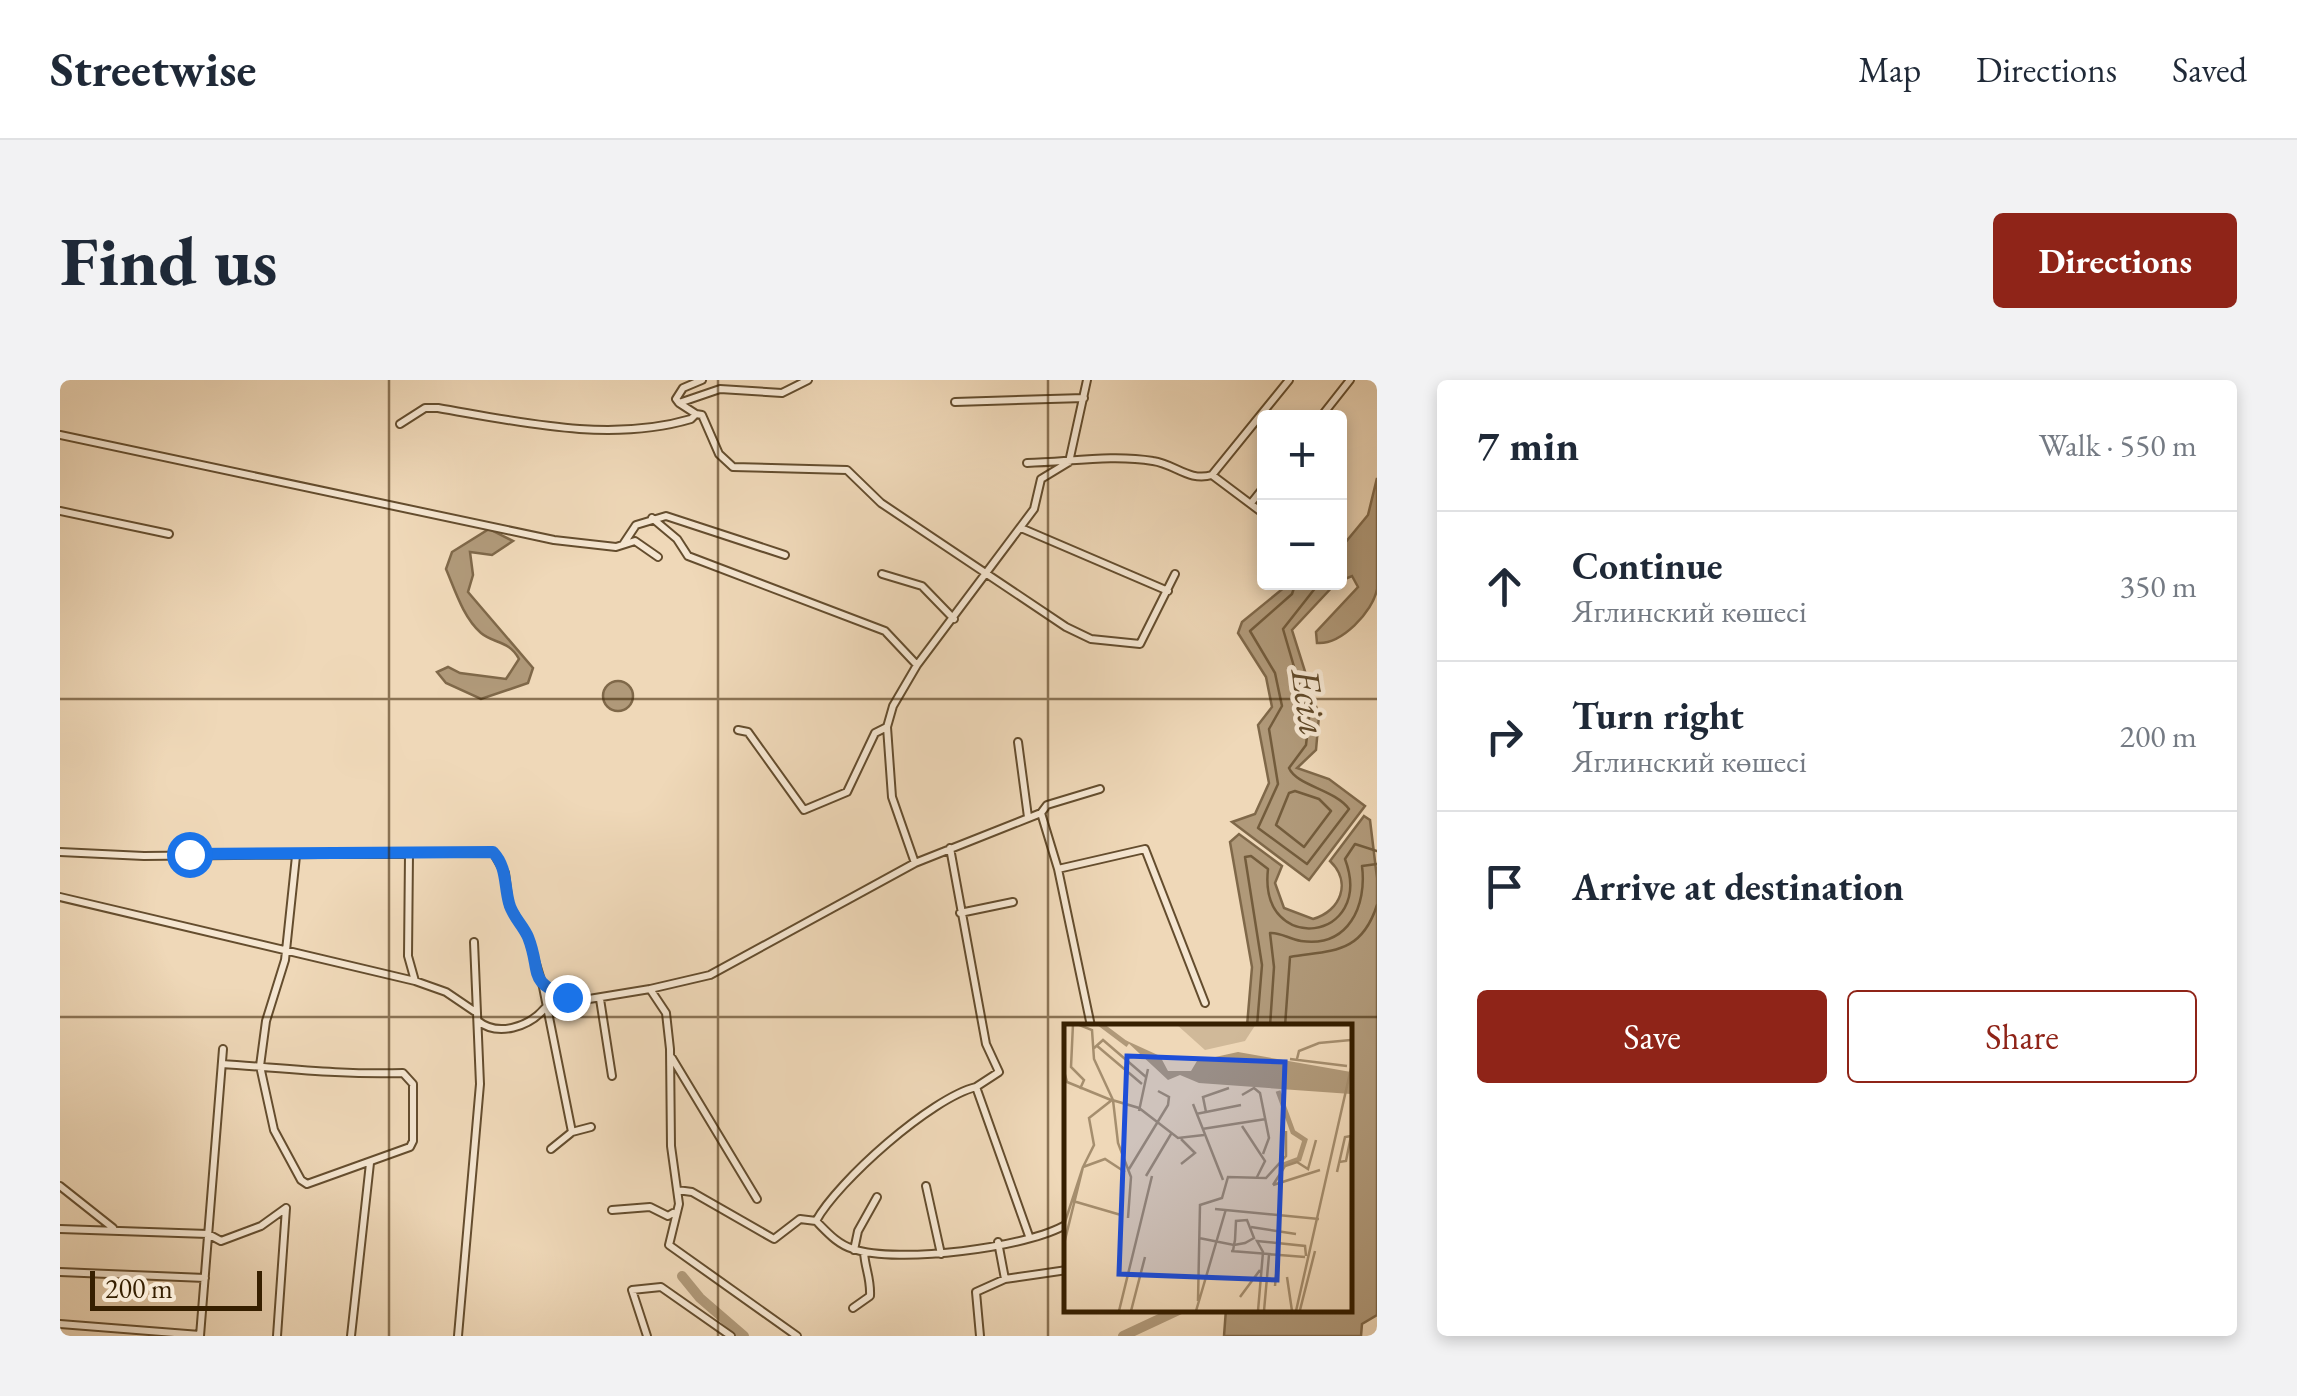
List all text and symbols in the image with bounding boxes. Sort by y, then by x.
text: Streetwise [50,38,257,100]
text: Map [1858,47,1921,92]
text: Directions [1976,47,2117,92]
text: Saved [2172,47,2247,92]
button: Directions [1993,213,2237,308]
text: Find us [60,215,278,306]
map controls [1257,410,1347,590]
button: + [1257,410,1347,500]
text: 7 min [1477,418,1579,473]
text: Walk · 550 m [2039,424,2197,466]
button: − [1257,500,1347,590]
text: Continue [1572,541,1723,590]
icon: ahead [1477,559,1532,614]
text: 350 m [2120,565,2197,607]
text: Яглинский көшесі [1572,590,1807,632]
water label: Есіл [1279,663,1340,739]
text: Turn right [1572,691,1744,740]
icon: right [1477,709,1532,764]
text: 200 m [2120,715,2197,757]
text: Яглинский көшесі [1572,740,1807,782]
route start [167,832,213,878]
icon: arrive [1477,859,1532,914]
text: Arrive at destination [1572,862,1904,911]
route end [545,975,591,1021]
button: Save [1477,990,1827,1083]
button: Share [1847,990,2197,1083]
inset map [1064,1024,1352,1311]
scale bar [90,1266,262,1310]
text: 200 m [105,1270,173,1306]

